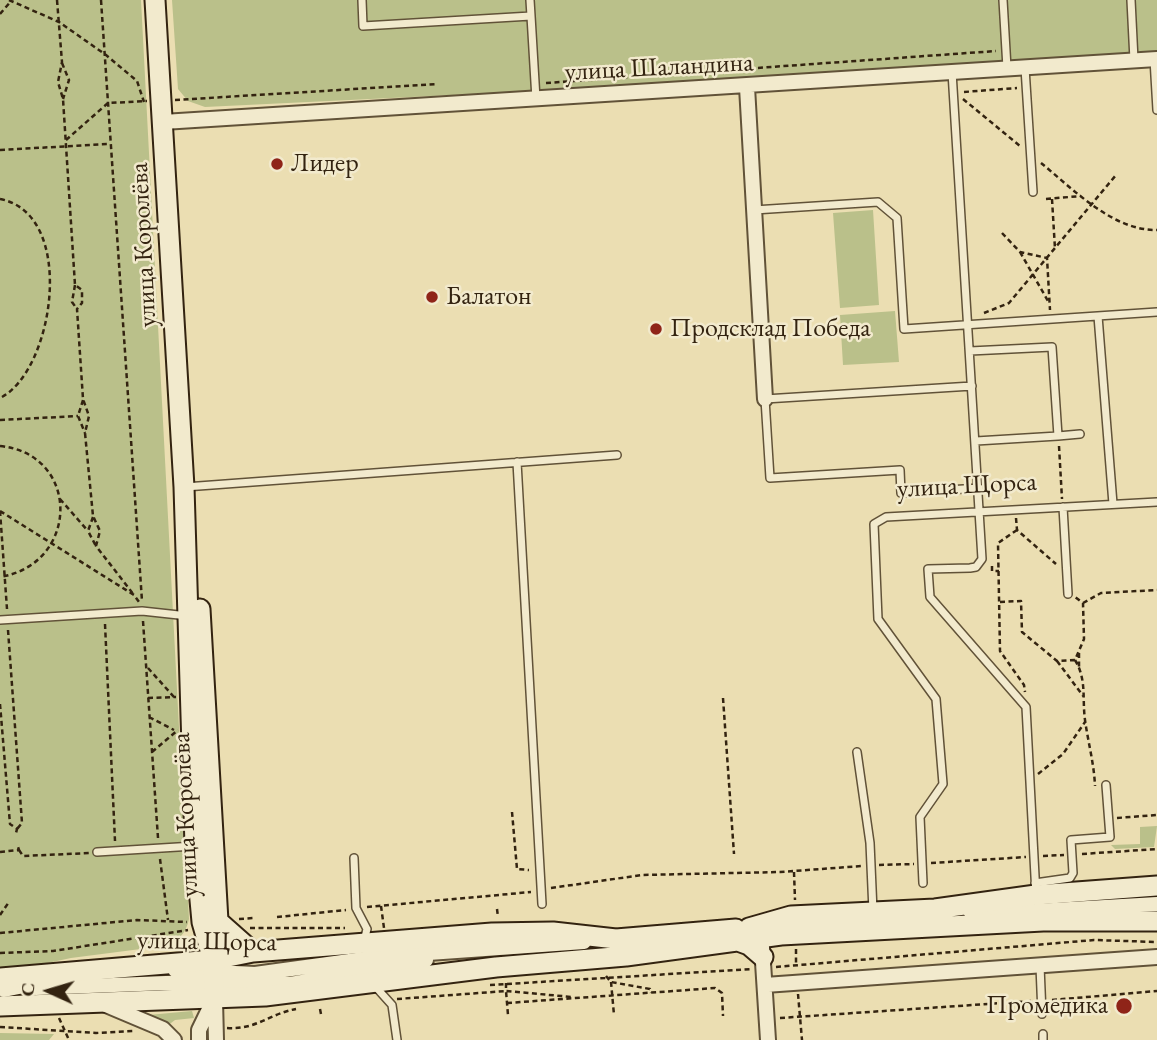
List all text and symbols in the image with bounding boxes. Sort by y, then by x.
street label: улица Шаландина [564,47,754,89]
place label: Лидер [291,148,359,180]
marker: Лидер [269,156,285,172]
street label: улица Королёва [124,162,164,328]
place label: Балатон [446,281,532,313]
marker: Балатон [424,289,440,305]
place label: Продсклад Победа [670,313,871,345]
marker: Продсклад Победа [648,321,664,337]
street label: улица Щорса [896,467,1038,505]
street label: улица Королёва [166,732,206,898]
street label: улица Щорса [137,925,277,959]
north arrow [14,956,84,1026]
text: С [15,982,40,997]
place label: Промедика [986,990,1108,1022]
marker: Промедика [1114,996,1134,1016]

